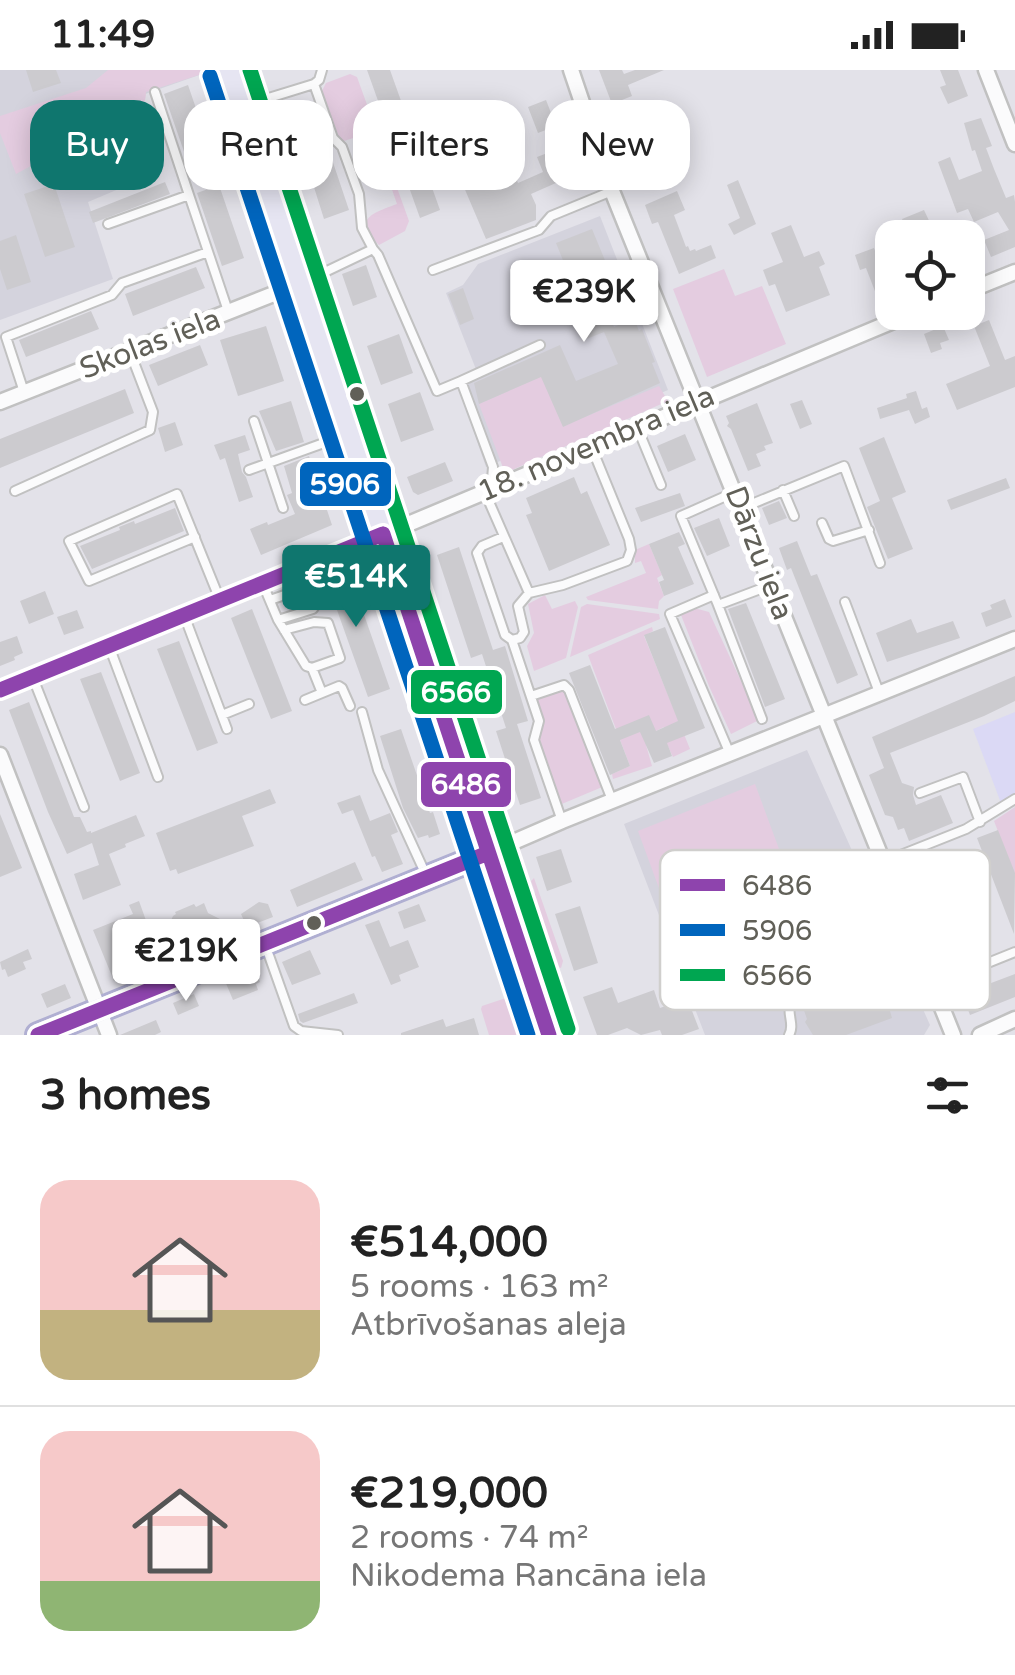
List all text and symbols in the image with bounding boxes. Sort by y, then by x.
text: 11:49 [50,12,155,58]
chip: Buy [30,100,164,190]
chip: Rent [184,100,333,190]
chip: Filters [353,100,525,190]
chip: New [545,100,690,190]
map controls [875,220,985,330]
button: locate [875,220,985,330]
pin: €239K [514,260,654,345]
text: €239K [532,273,636,311]
street label: Skolas iela [74,300,226,388]
street label: 18. novembra iela [472,377,720,511]
unlabelled marker [347,384,367,404]
line badge: 5906 [298,460,393,508]
text: 5906 [310,468,380,502]
street label: Dārzu iela [717,481,801,625]
pin: €514K [286,545,426,630]
text: €514K [304,558,408,596]
line badge: 6566 [409,668,504,716]
text: 6566 [421,676,491,710]
line badge: 6486 [419,760,513,809]
text: 6486 [431,768,501,802]
legend [660,850,990,1010]
text: 6486 [742,869,812,903]
unlabelled marker [304,913,324,933]
text: 5906 [742,914,812,948]
pin: €219K [116,919,256,1004]
text: €219K [134,932,238,970]
text: 6566 [742,959,812,993]
icon: filters [920,1068,975,1123]
text: 3 homes [40,1070,211,1121]
text: €514,000 [350,1217,548,1268]
icon: home [120,1220,240,1340]
text: 5 rooms · 163 m² [350,1268,609,1306]
text: Atbrīvošanas aleja [350,1306,627,1344]
text: €219,000 [350,1468,548,1519]
icon: home [120,1471,240,1591]
text: 2 rooms · 74 m² [350,1519,589,1557]
text: Nikodema Rancāna iela [350,1557,707,1595]

